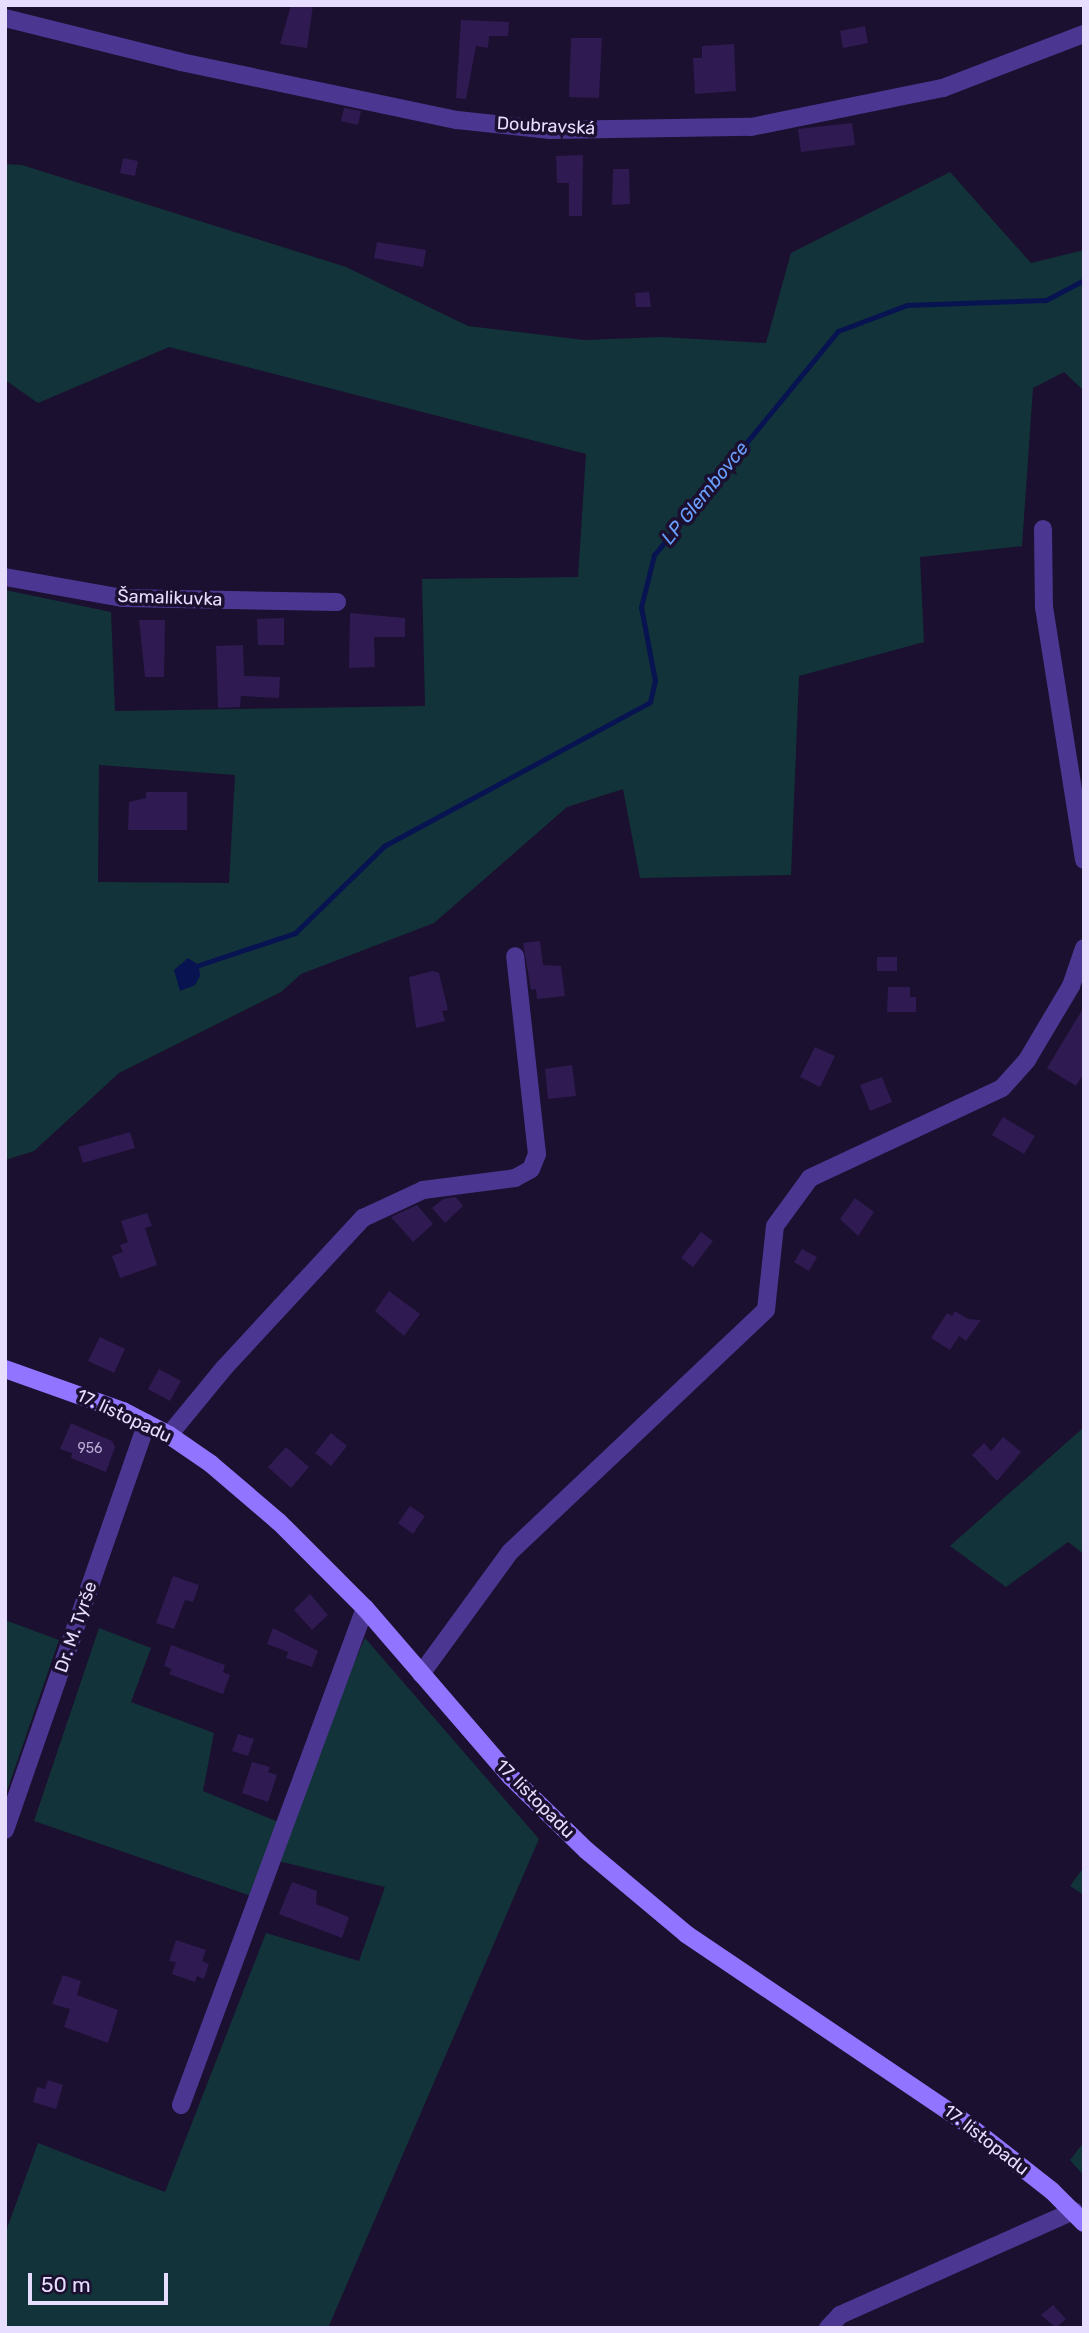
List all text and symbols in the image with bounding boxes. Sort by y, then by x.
street label: Doubravská [496,113,596,139]
water label: LP Glembovce [657,437,753,549]
street label: Šamalikuvka [117,585,223,611]
street label: 17. listopadu [73,1385,175,1447]
house number: 956 [77,1441,103,1457]
street label: Dr. M. Tyrše [50,1578,102,1676]
street label: 17. listopadu [491,1755,579,1843]
street label: 17. listopadu [939,2100,1033,2180]
scale bar [32,2260,172,2304]
text: 50 m [41,2272,91,2297]

